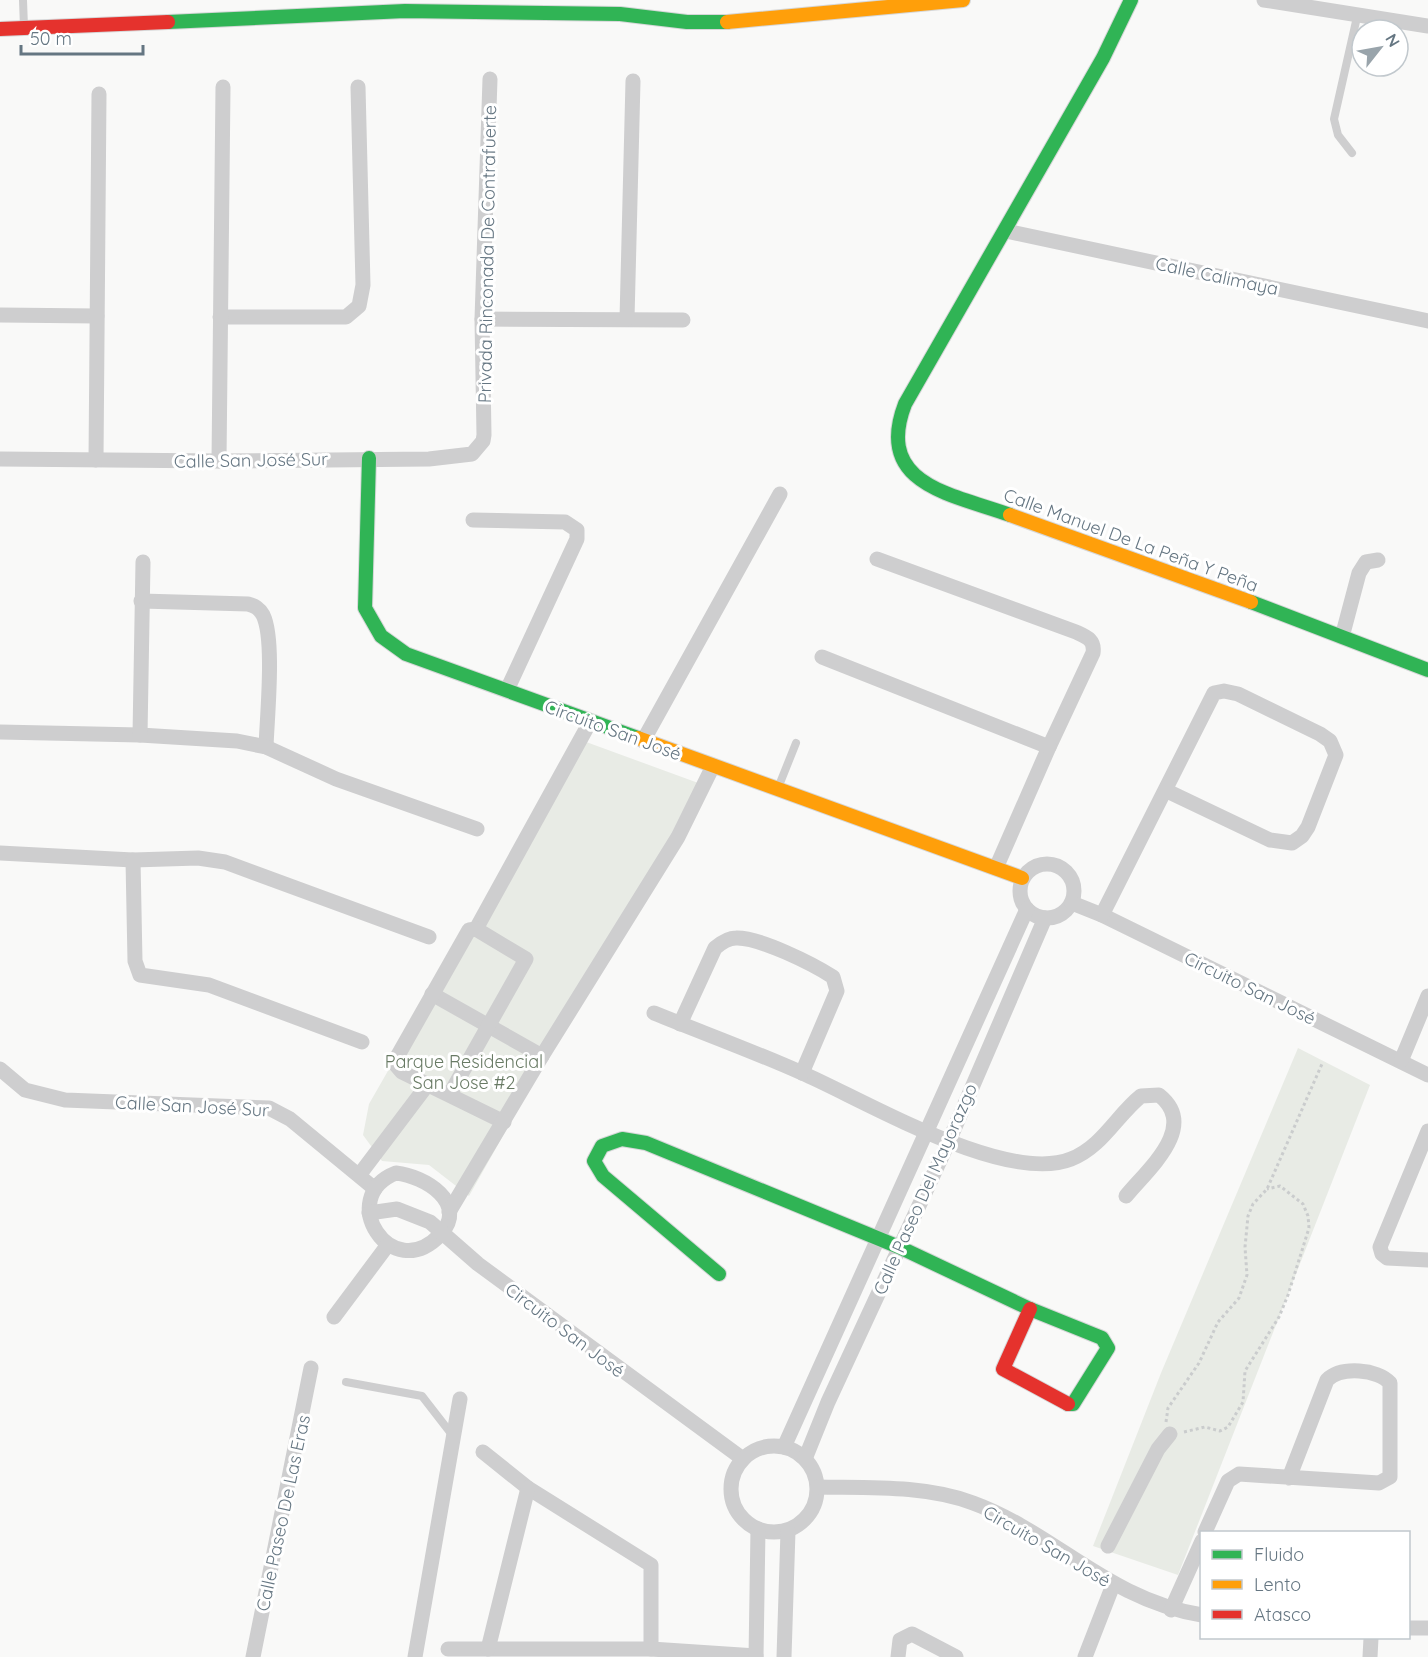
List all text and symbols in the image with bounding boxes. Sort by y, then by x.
scale bar [21,18,142,56]
north arrow [1350,18,1410,78]
text: 50 m [30,27,72,50]
text: N [1381,30,1404,50]
street label: Privada Rinconada De Contrafuerte [473,105,501,403]
street label: Calle Calimaya [1153,252,1281,300]
street label: Calle San José Sur [174,447,328,473]
street label: Calle Manuel De La Peña Y Peña [1001,483,1261,597]
street label: Circuito San José [542,695,684,765]
street label: Circuito San José [1180,946,1320,1030]
park label: Parque Residencial San Jose #2 [385,1050,543,1094]
street label: Calle Paseo Del Mayorazgo [868,1080,982,1298]
street label: Calle San José Sur [114,1090,270,1122]
street label: Circuito San José [501,1278,629,1382]
street label: Calle Paseo De Las Eras [251,1413,315,1613]
street label: Circuito San José [979,1500,1115,1592]
legend [1200,1531,1410,1639]
text: Fluido [1254,1543,1304,1566]
text: Lento [1254,1573,1301,1596]
text: Atasco [1254,1603,1311,1626]

